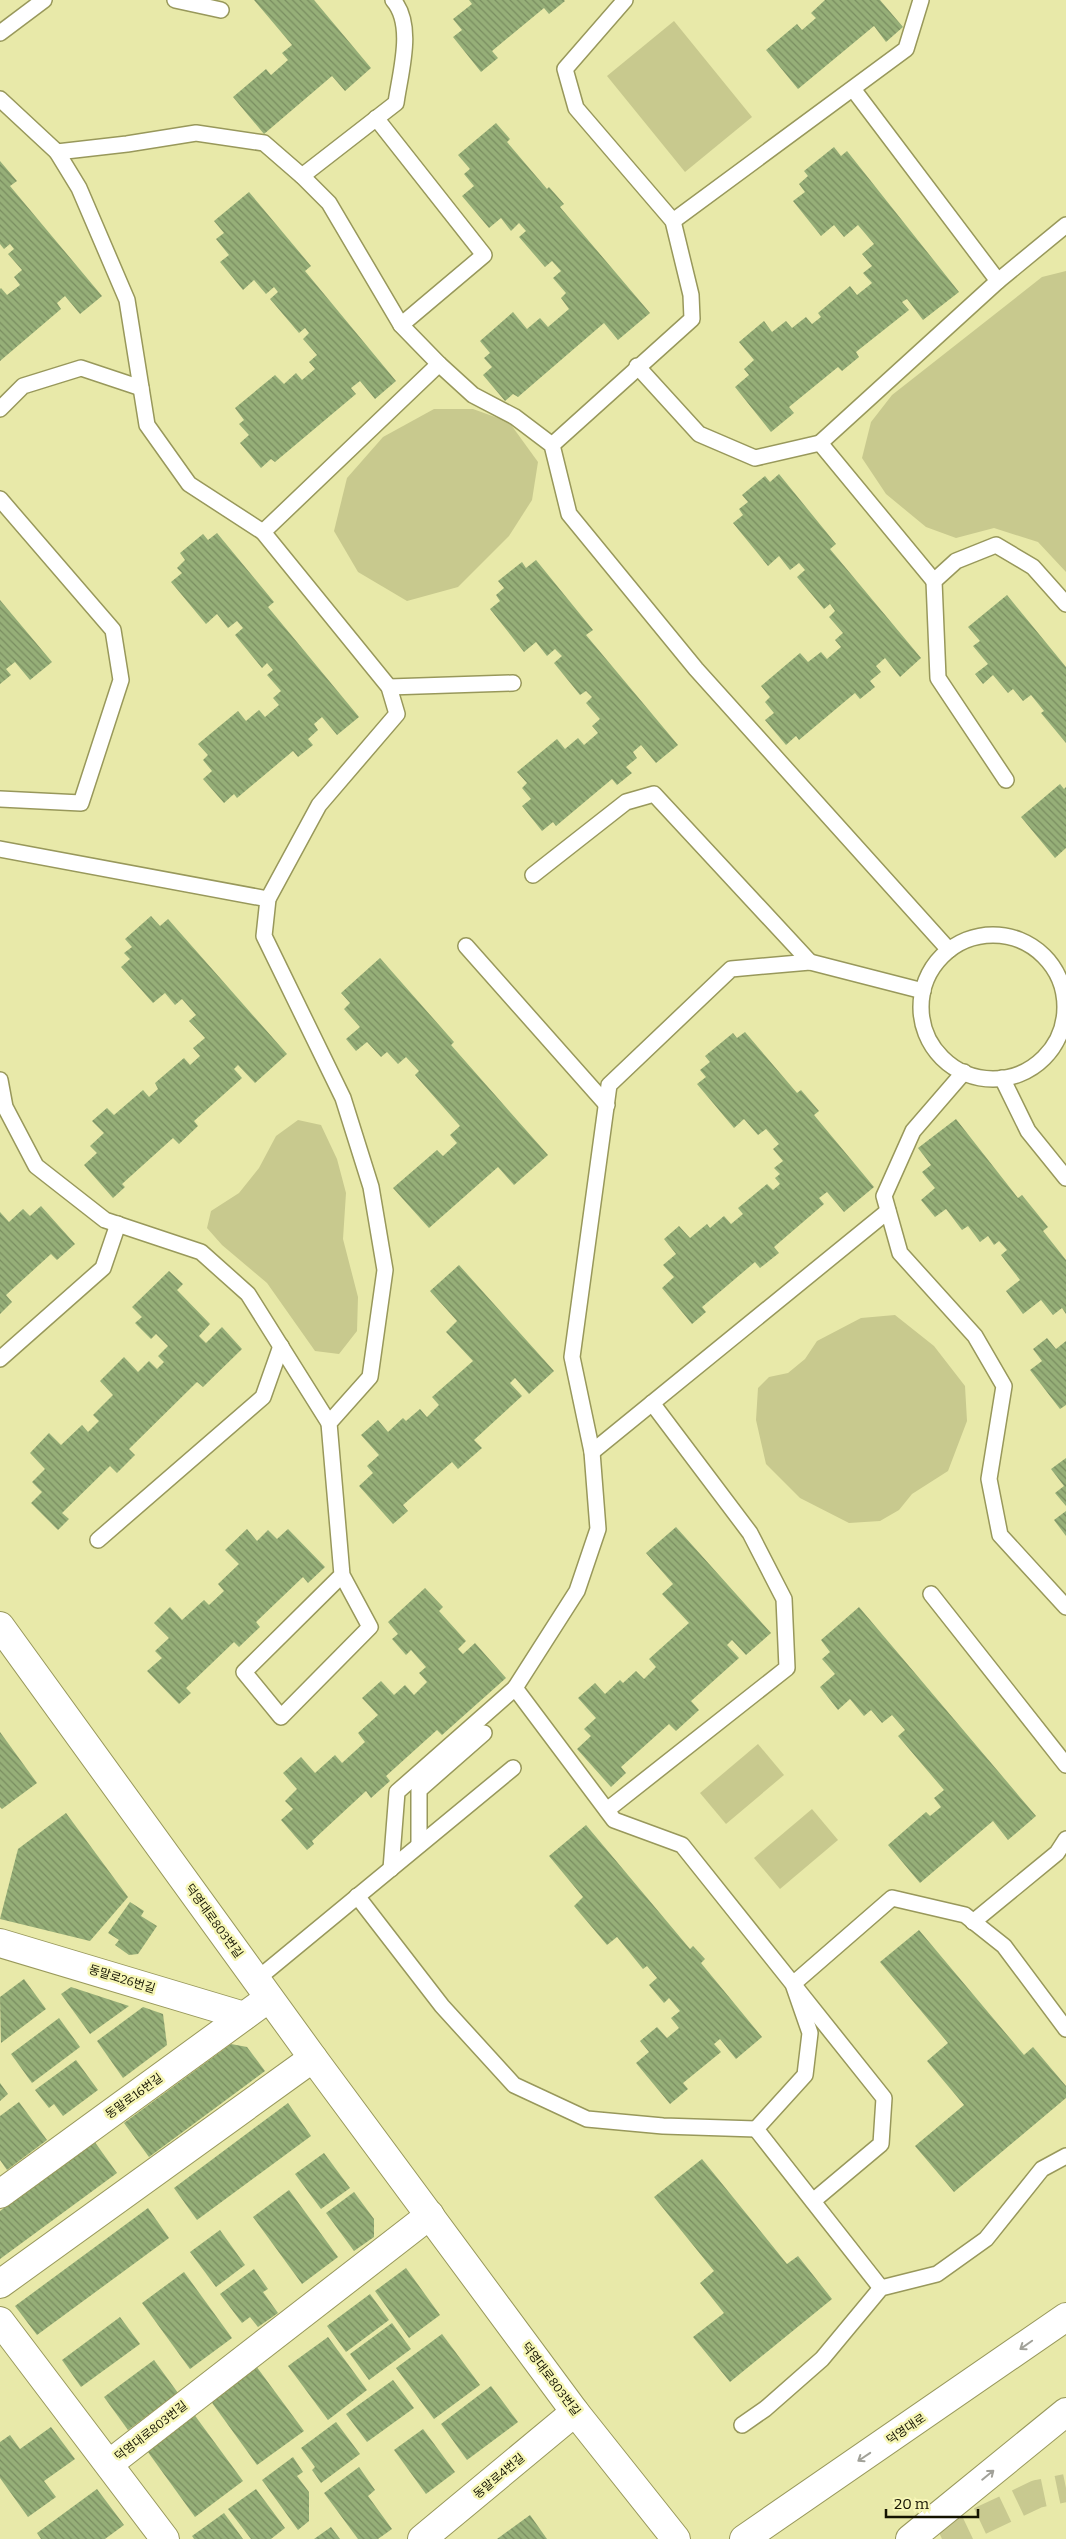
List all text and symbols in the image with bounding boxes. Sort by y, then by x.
street label: 덕영대로803번길 [182,1881,246,1961]
street label: 동말로26번길 [87,1962,157,1996]
street label: 동말로16번길 [103,2071,165,2121]
street label: 덕영대로803번길 [519,2340,583,2418]
one-way arrow [1019,2340,1033,2350]
street label: 덕영대로803번길 [112,2398,190,2464]
street label: 덕영대로 [884,2411,928,2447]
street label: 동말로4번길 [471,2451,527,2501]
one-way arrow [857,2452,871,2462]
one-way arrow [982,2470,995,2481]
scale bar [886,2486,978,2518]
text: 20 m [894,2495,930,2513]

